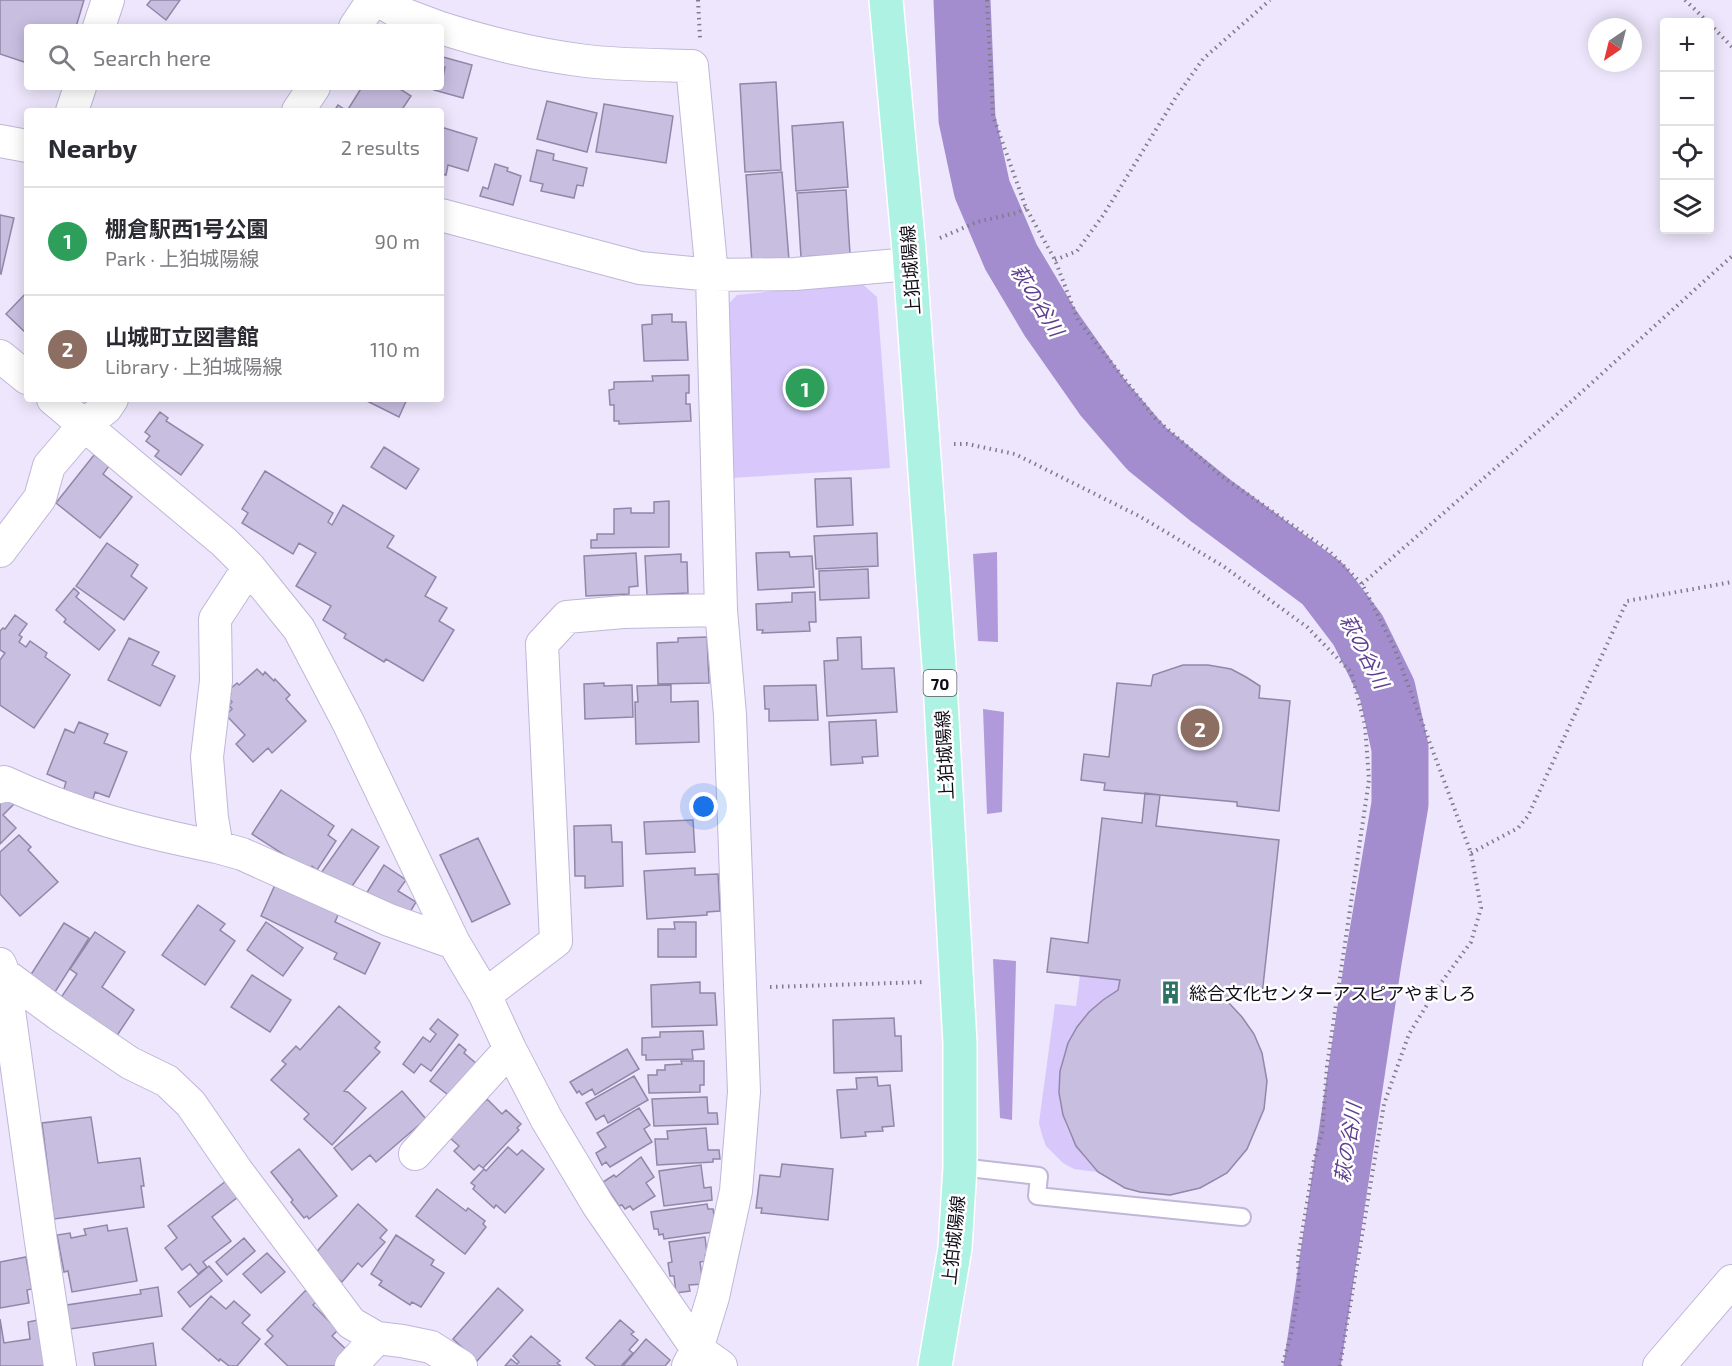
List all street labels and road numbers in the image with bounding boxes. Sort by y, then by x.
street label: 上狛城陽線 [896,224,924,316]
road number: 70 [924,670,956,696]
street label: 上狛城陽線 [931,709,957,801]
street label: 上狛城陽線 [937,1194,969,1286]

